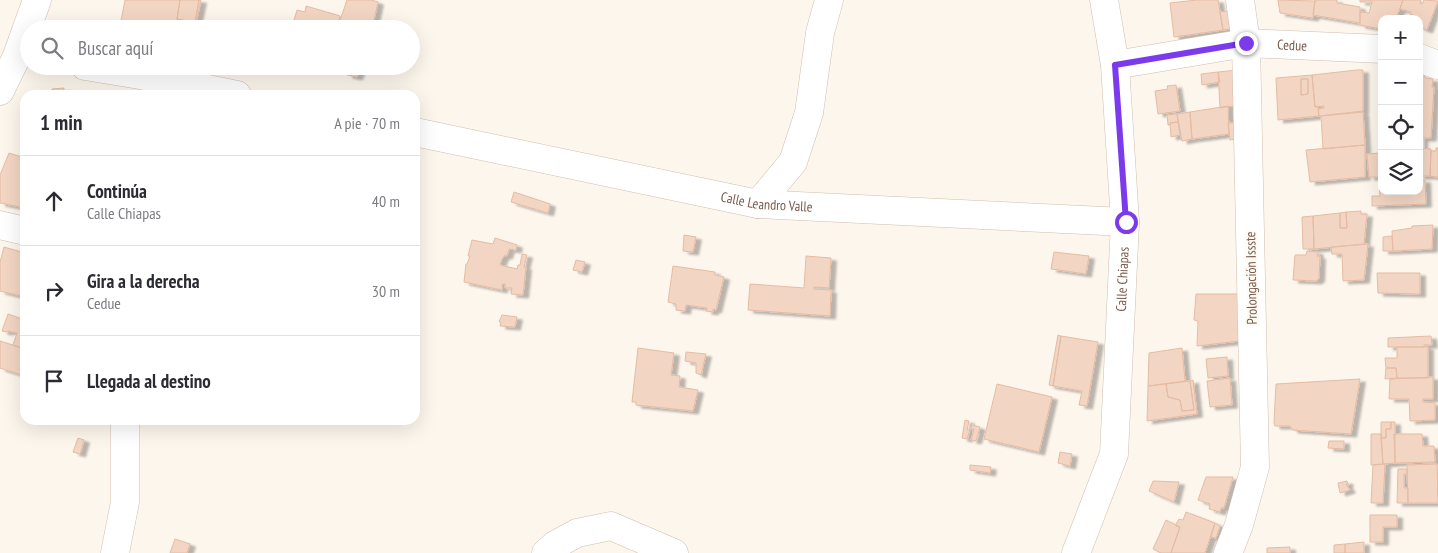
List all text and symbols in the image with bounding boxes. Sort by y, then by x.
map controls [1378,15,1423,195]
button: + [1378,15,1423,60]
search box [20,20,420,75]
route end [1235,32,1258,55]
icon: search [38,34,66,62]
street label: Cedue [1277,35,1308,55]
text: Buscar aquí [78,36,153,60]
button: − [1378,60,1423,105]
button: locate [1378,105,1423,150]
text: 1 min [40,109,82,136]
text: A pie · 70 m [334,113,400,133]
button: layers [1378,150,1423,195]
text: Continúa [87,179,147,203]
icon: ahead [40,187,68,215]
street label: Calle Leandro Valle [719,187,813,216]
text: 40 m [372,191,400,211]
text: Calle Chiapas [87,203,161,223]
route start [1115,211,1138,234]
street label: Prolongación Issste [1241,231,1261,325]
street label: Calle Chiapas [1112,246,1133,312]
text: Gira a la derecha [87,269,200,293]
icon: right [40,277,68,305]
text: 30 m [372,281,400,301]
text: Cedue [87,293,121,313]
icon: arrive [40,367,68,395]
text: Llegada al destino [87,369,211,393]

